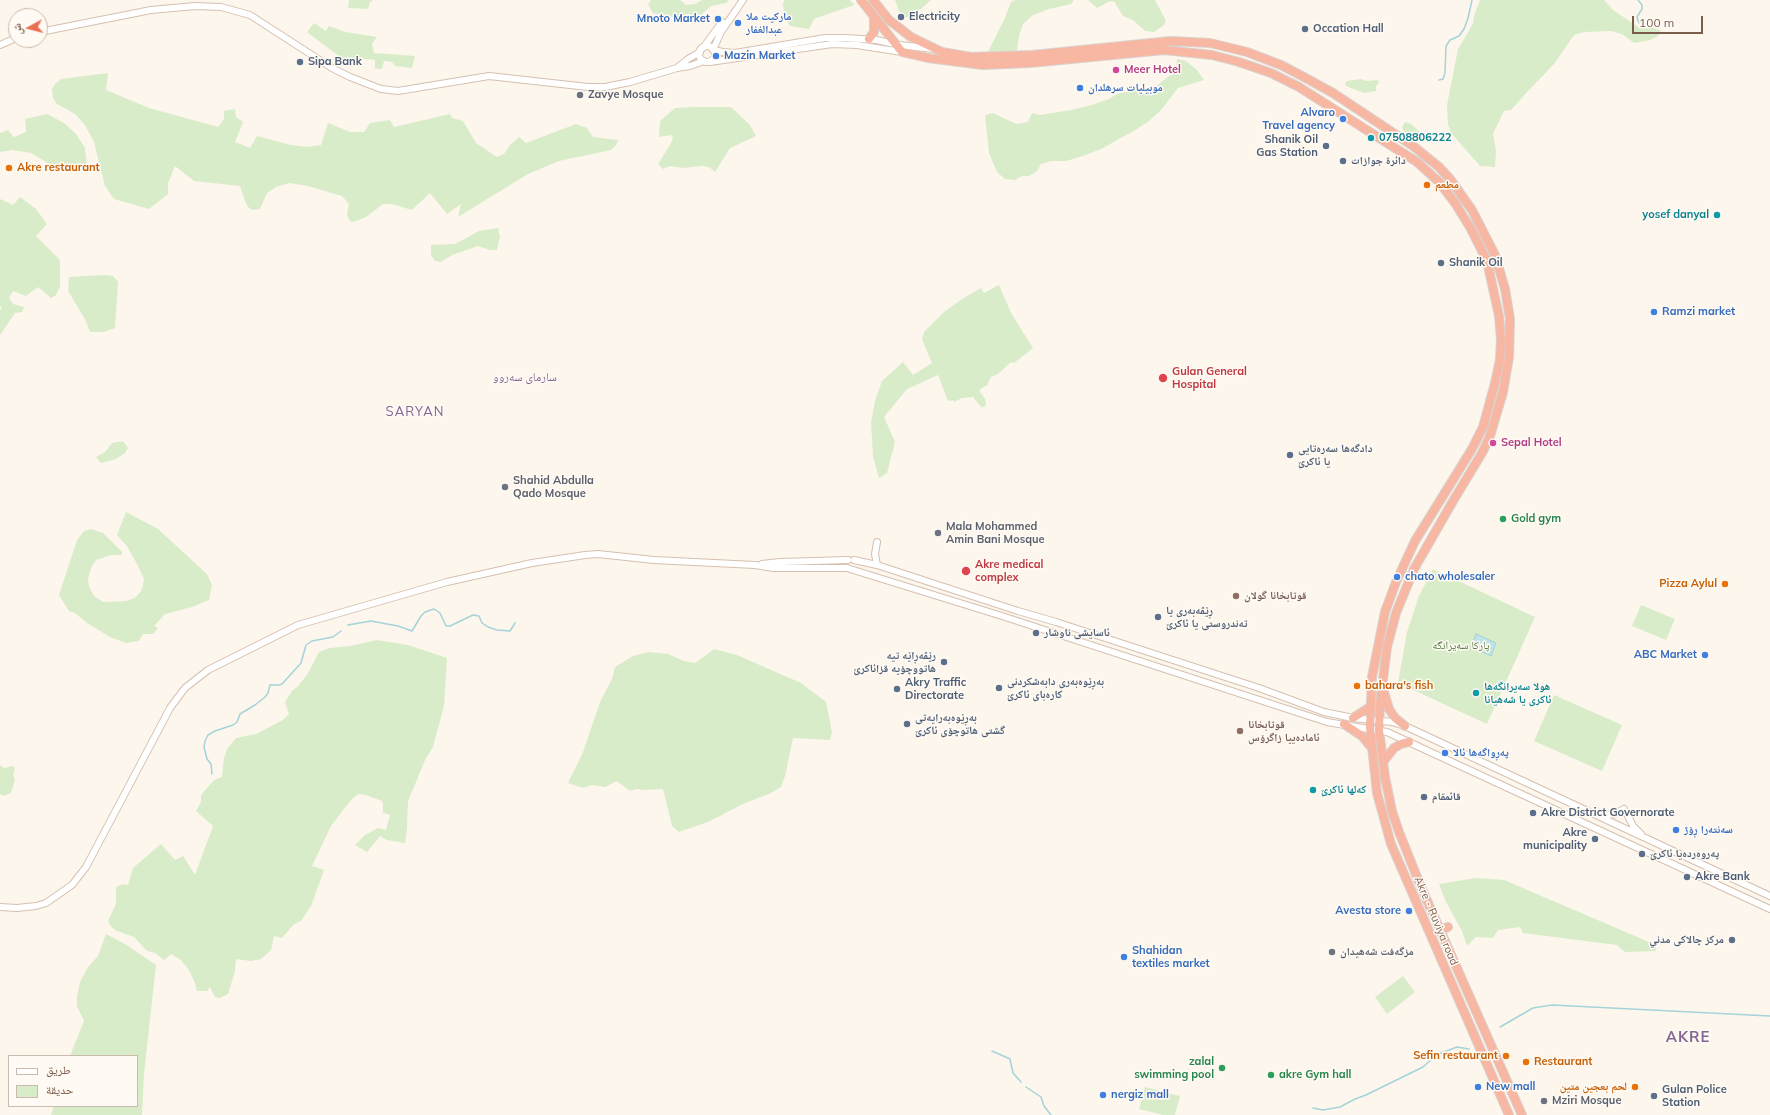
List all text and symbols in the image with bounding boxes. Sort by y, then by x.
north arrow [8,8,48,48]
scale bar [1634,8,1705,34]
place label: ماركيت ملا عبدالغفار [746,10,791,36]
place label: Electricity [909,10,960,24]
place label: Mnoto Market [637,12,710,26]
marker: Electricity [896,12,906,22]
marker: Mnoto Market [713,14,723,24]
text: 100 m [1639,15,1674,30]
marker: ماركيت ملا عبدالغفار [733,18,743,28]
place label: Occation Hall [1313,22,1384,36]
text: ش [9,23,25,36]
marker: Occation Hall [1300,24,1310,34]
place label: Mazin Market [724,49,796,63]
marker: Mazin Market [711,51,721,61]
place label: Sipa Bank [308,55,362,69]
marker: Sipa Bank [295,57,305,67]
place label: Meer Hotel [1124,63,1181,77]
marker: Meer Hotel [1111,65,1121,75]
place label: موبيليات سرهلدان [1088,81,1163,95]
marker: موبيليات سرهلدان [1075,83,1085,93]
place label: Zavye Mosque [588,88,664,102]
marker: Zavye Mosque [575,90,585,100]
place label: Alvaro Travel agency [1262,106,1335,132]
marker: Alvaro Travel agency [1338,114,1348,124]
place label: 07508806222 [1379,131,1452,145]
place label: Shanik Oil Gas Station [1256,133,1318,159]
marker: 07508806222 [1366,133,1376,143]
marker: Shanik Oil Gas Station [1321,141,1331,151]
place label: دائرة جوازات [1351,154,1406,168]
marker: دائرة جوازات [1338,156,1348,166]
place label: Akre restaurant [17,161,100,175]
marker: Akre restaurant [4,163,14,173]
place label: مطعم [1435,178,1459,192]
marker: مطعم [1422,180,1432,190]
place label: yosef danyal [1642,208,1709,222]
marker: yosef danyal [1712,210,1722,220]
place label: Shanik Oil [1449,256,1503,270]
marker: Shanik Oil [1436,258,1446,268]
place label: Ramzi market [1662,305,1735,319]
marker: Ramzi market [1649,307,1659,317]
place label: Gulan General Hospital [1172,365,1247,391]
district label: سارمای سەروو [493,370,557,384]
marker: Gulan General Hospital [1157,372,1169,384]
district label: SARYAN [386,404,444,420]
place label: Sepal Hotel [1501,436,1562,450]
marker: Sepal Hotel [1488,438,1498,448]
place label: دادگەها سەرەتایی یا ئاکرێ [1298,442,1373,468]
marker: دادگەها سەرەتایی یا ئاکرێ [1285,450,1295,460]
place label: Shahid Abdulla Qado Mosque [513,474,594,500]
marker: Shahid Abdulla Qado Mosque [500,482,510,492]
place label: Gold gym [1511,512,1561,526]
marker: Gold gym [1498,514,1508,524]
place label: Mala Mohammed Amin Bani Mosque [946,520,1045,546]
marker: Mala Mohammed Amin Bani Mosque [933,528,943,538]
place label: Akre medical complex [975,558,1043,584]
marker: Akre medical complex [960,565,972,577]
place label: chato wholesaler [1405,570,1495,584]
marker: chato wholesaler [1392,572,1402,582]
place label: Pizza Aylul [1659,577,1717,591]
marker: Pizza Aylul [1720,579,1730,589]
place label: قوتابخانا گولان [1244,589,1307,603]
marker: قوتابخانا گولان [1231,591,1241,601]
place label: ڕێڤەبەری یا تەندروستی یا ئاکرێ [1166,604,1247,630]
marker: ڕێڤەبەری یا تەندروستی یا ئاکرێ [1153,612,1163,622]
place label: ئاسايشى ناوشار [1044,626,1110,640]
marker: ئاسايشى ناوشار [1031,628,1041,638]
park label: پارکا سەیرانگه [1432,639,1490,653]
place label: ABC Market [1634,648,1697,662]
place label: رێڤەڕاێە تیە هاتووچۆیە قزائاکرێ [854,649,936,675]
marker: ABC Market [1700,650,1710,660]
marker: رێڤەڕاێە تیە هاتووچۆیە قزائاکرێ [939,657,949,667]
place label: بەڕێوەبەری دابەشکردنی کارەبای ئاکرێ [1007,675,1104,701]
place label: Akry Traffic Directorate [905,676,966,702]
place label: bahara's fish [1365,679,1433,693]
place label: هولا سەیرانگەها ئاکری یا شەهیانا [1484,680,1551,706]
marker: bahara's fish [1352,681,1362,691]
marker: بەڕێوەبەری دابەشکردنی کارەبای ئاکرێ [994,683,1004,693]
marker: Akry Traffic Directorate [892,684,902,694]
marker: هولا سەیرانگەها ئاکری یا شەهیانا [1471,688,1481,698]
place label: بەڕێوەبەرایەتی گشتی هاتوچۆی ئاکرێ [915,711,1005,737]
place label: قوتابخانا ئامادەییا زاگرۆس [1248,718,1320,744]
marker: بەڕێوەبەرایەتی گشتی هاتوچۆی ئاکرێ [902,719,912,729]
marker: قوتابخانا ئامادەییا زاگرۆس [1235,726,1245,736]
place label: پەڕواگەها ئالا [1453,746,1509,760]
marker: پەڕواگەها ئالا [1440,748,1450,758]
place label: کەلها ئاکرێ [1321,783,1366,797]
marker: کەلها ئاکرێ [1308,785,1318,795]
place label: قائمقام [1432,790,1461,804]
marker: قائمقام [1419,792,1429,802]
place label: Akre District Governorate [1541,806,1675,820]
marker: Akre District Governorate [1528,808,1538,818]
place label: سەنتەرا ڕۆژ [1684,823,1733,837]
marker: سەنتەرا ڕۆژ [1671,825,1681,835]
place label: Akre municipality [1523,826,1587,852]
marker: Akre municipality [1590,834,1600,844]
place label: پەروەردەیا ئاكرێ [1650,847,1719,861]
marker: پەروەردەیا ئاكرێ [1637,849,1647,859]
place label: Akre Bank [1695,870,1750,884]
marker: Akre Bank [1682,872,1692,882]
street label: Akre - Ruviya road [1411,875,1461,967]
place label: Avesta store [1335,904,1401,918]
marker: Avesta store [1404,906,1414,916]
place label: مركز چالاکى مدني [1649,933,1724,947]
marker: مركز چالاکى مدني [1727,935,1737,945]
place label: Shahidan textiles market [1132,944,1210,970]
place label: مزگەفت شه‌هيدان [1340,945,1414,959]
marker: مزگەفت شه‌هيدان [1327,947,1337,957]
marker: Shahidan textiles market [1119,952,1129,962]
district label: AKRE [1666,1028,1710,1046]
place label: Sefin restaurant [1413,1049,1498,1063]
marker: Sefin restaurant [1501,1051,1511,1061]
legend [8,1055,138,1107]
place label: zalal swimming pool [1134,1055,1214,1081]
place label: Restaurant [1534,1055,1592,1069]
marker: Restaurant [1521,1057,1531,1067]
text: طريق [46,1062,71,1077]
marker: zalal swimming pool [1217,1063,1227,1073]
place label: akre Gym hall [1279,1068,1351,1082]
marker: akre Gym hall [1266,1070,1276,1080]
place label: New mall [1486,1080,1535,1094]
place label: لحم بعجين متين [1560,1080,1627,1094]
text: حديقة [46,1082,74,1097]
marker: New mall [1473,1082,1483,1092]
marker: لحم بعجين متين [1630,1082,1640,1092]
place label: Gulan Police Station [1662,1083,1727,1109]
place label: nergiz mall [1111,1088,1169,1102]
marker: nergiz mall [1098,1090,1108,1100]
marker: Gulan Police Station [1649,1091,1659,1101]
place label: Mziri Mosque [1552,1094,1621,1108]
marker: Mziri Mosque [1539,1096,1549,1106]

